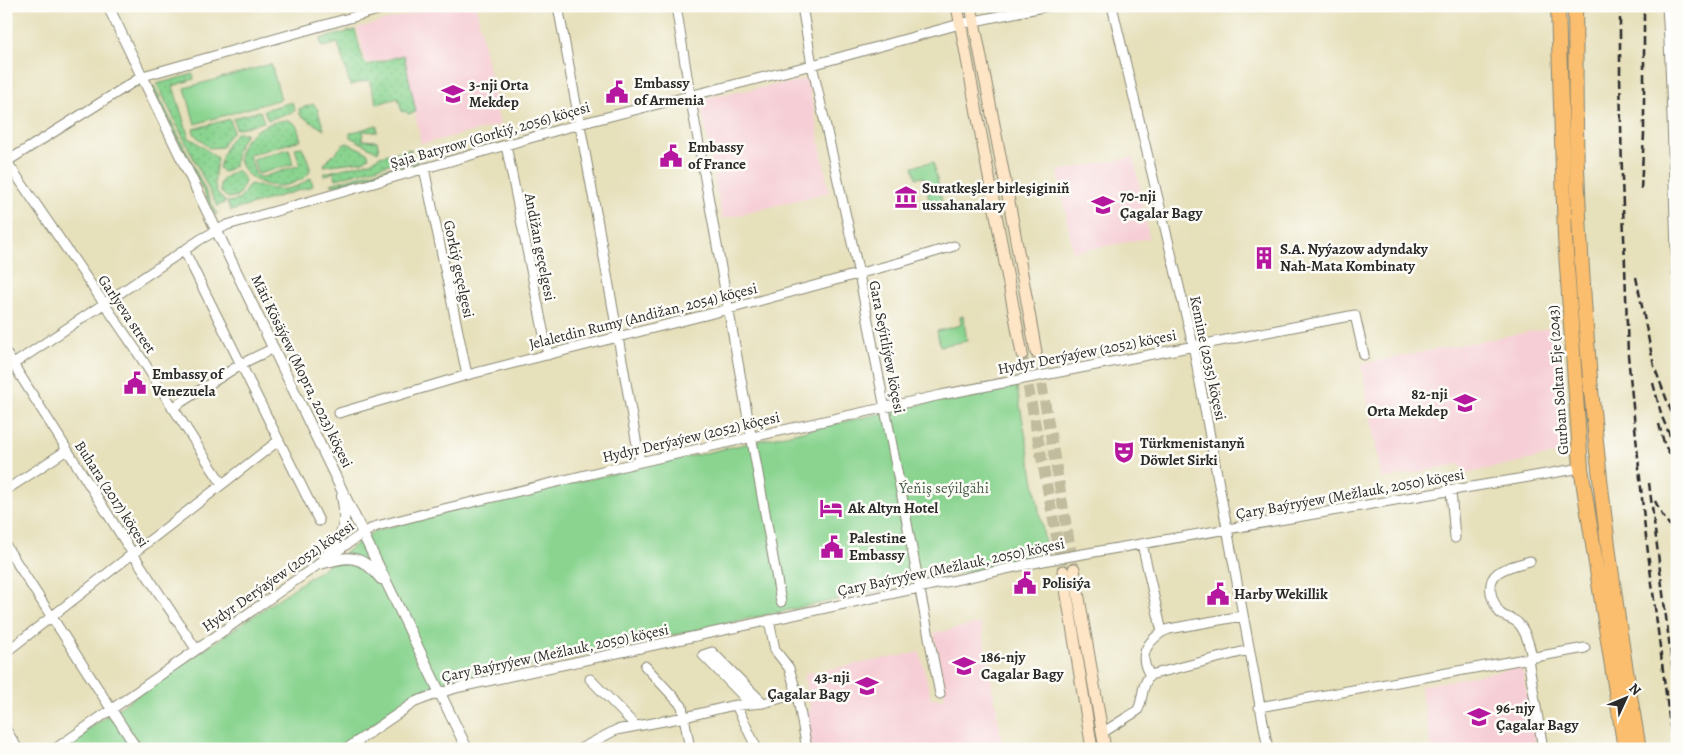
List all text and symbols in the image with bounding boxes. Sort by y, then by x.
place label: Embassy of Armenia [634,73,705,110]
place label: 3-nji Orta Mekdep [469,75,529,112]
public building icon: Embassy of Armenia [604,79,630,105]
school or university icon: 3-nji Orta Mekdep [440,81,466,107]
street label: Şaja Batyrow (Gorkiý, 2056) köçesi [388,97,592,173]
place label: Embassy of France [688,137,746,174]
public building icon: Embassy of France [658,143,684,169]
place label: Suratkeşler birleşiginiň ussahanalary [922,178,1070,215]
museum icon: Suratkeşler birleşiginiň ussahanalary [893,184,919,210]
place label: 70-nji Çagalar Bagy [1120,186,1203,223]
street label: Andižan geçelgesi [520,190,560,303]
school or university icon: 70-nji Çagalar Bagy [1090,192,1116,218]
street label: Gorkiý geçelgesi [439,218,479,320]
place label: S.A. Nyýazow adyndaky Nah-Mata Kombinaty [1280,239,1429,276]
building icon: S.A. Nyýazow adyndaky Nah-Mata Kombinaty [1251,245,1277,271]
street label: Garlyeva street [93,271,161,357]
street label: Mäti Kösäýew (Mopra, 2023) köçesi [246,271,358,471]
street label: Jelaletdin Rumy (Andižan, 2054) köçesi [527,278,759,354]
street label: Gara Seýitliýew köçesi [864,279,910,415]
street label: Kemine (2035) köçesi [1185,294,1231,422]
street label: Gurban Soltan Eje (2043) [1543,304,1573,456]
street label: Hydyr Derýaýew (2052) köçesi [996,325,1178,379]
place label: Embassy of Venezuela [151,364,225,401]
public building icon: Embassy of Venezuela [122,370,148,396]
place label: 82-nji Orta Mekdep [1367,384,1449,421]
school or university icon: 82-nji Orta Mekdep [1452,390,1478,416]
street label: Hydyr Derýaýew (2052) köçesi [600,407,782,467]
place label: Türkmenistanyň Döwlet Sirki [1140,433,1245,470]
street label: Buhara (2017) köçesi [70,437,154,551]
theatre icon: Türkmenistanyň Döwlet Sirki [1111,439,1137,465]
street label: Çary Baýryýew (Mežlauk, 2050) köçesi [1234,464,1466,524]
park label: Ýeňiş seýilgähi [898,478,989,498]
hotel icon: Ak Altyn Hotel [818,495,844,521]
place label: Ak Altyn Hotel [847,498,938,518]
street label: Hydyr Derýaýew (2052) köçesi [198,516,358,636]
place label: Palestine Embassy [849,528,906,565]
street label: Çary Baýryýew (Mežlauk, 2050) köçesi [836,533,1066,601]
public building icon: Palestine Embassy [819,534,845,560]
public building icon: Polisiýa [1012,570,1038,596]
place label: Polisiýa [1042,573,1091,593]
public building icon: Harby Wekillik [1205,581,1231,607]
place label: Harby Wekillik [1234,584,1328,604]
street label: Çary Baýryýew (Mežlauk, 2050) köçesi [440,619,670,687]
place label: 186-njy Cagalar Bagy [981,647,1064,684]
school or university icon: 186-njy Cagalar Bagy [951,653,977,679]
place label: 43-nji Çagalar Bagy [768,667,851,704]
north arrow [1600,672,1650,722]
school or university icon: 43-nji Çagalar Bagy [854,673,880,699]
text: N [1625,679,1645,700]
place label: 96-njy Çagalar Bagy [1496,698,1579,735]
school or university icon: 96-njy Çagalar Bagy [1466,704,1492,730]

